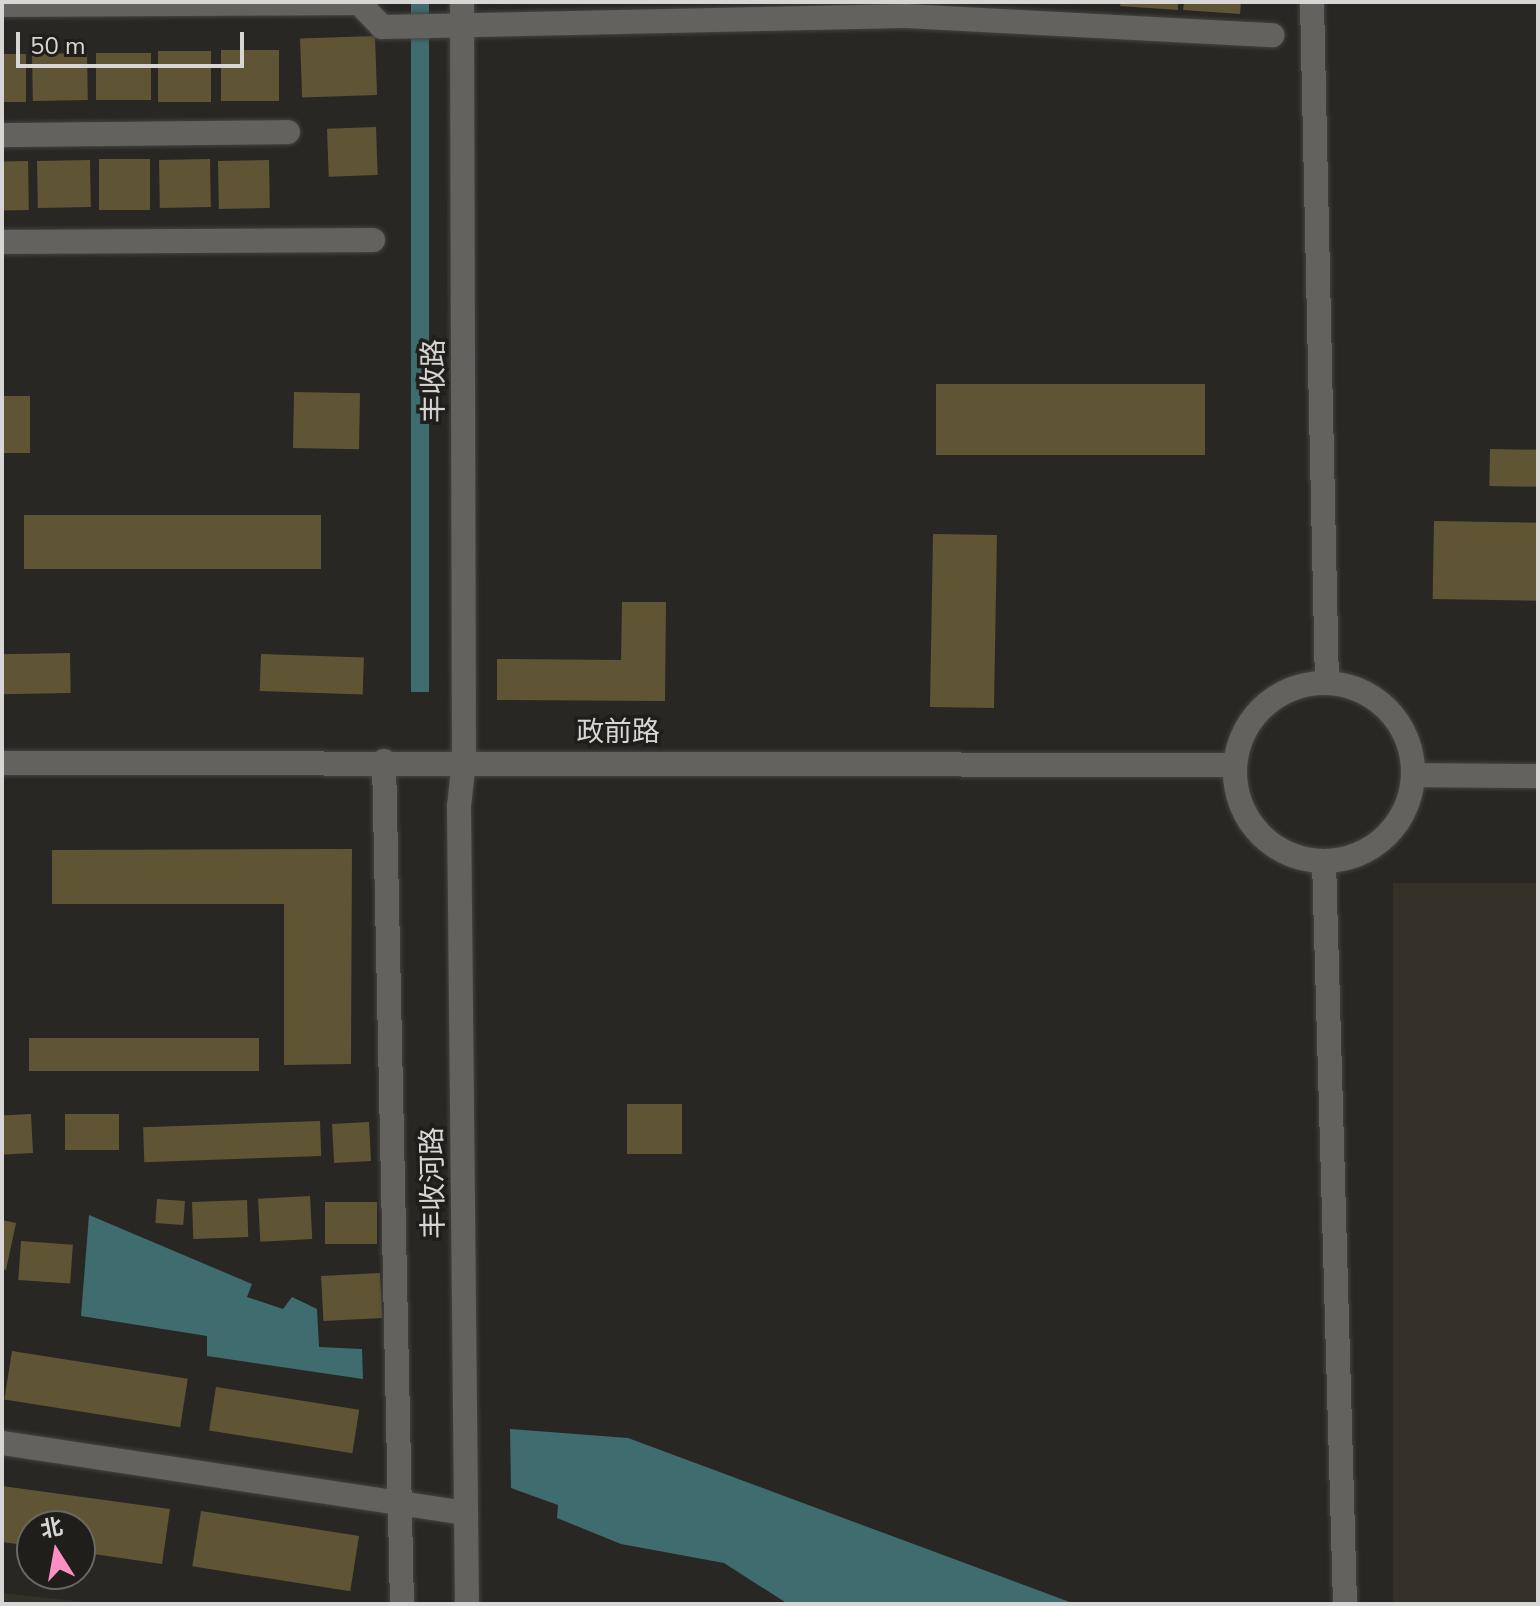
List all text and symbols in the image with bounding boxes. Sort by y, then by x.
scale bar [20,16,248,66]
text: 50 m [30,30,86,62]
street label: 丰收路 [417,339,451,423]
street label: 政前路 [576,715,660,749]
street label: 丰收河路 [415,1127,451,1239]
north arrow [16,1510,96,1590]
text: 北 [38,1512,65,1545]

